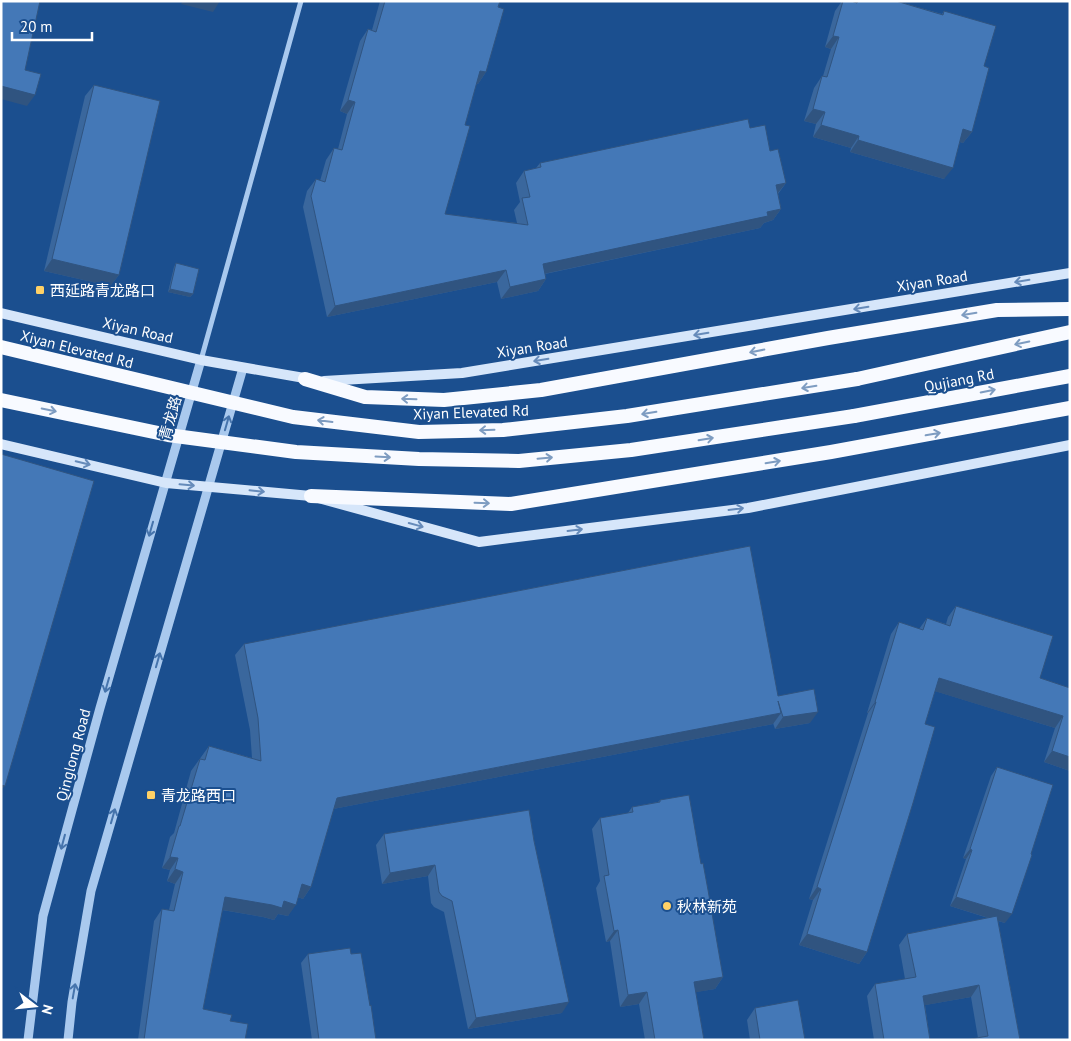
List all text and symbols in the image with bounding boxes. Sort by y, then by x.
scale bar [12,10,92,42]
text: 20 m [20,17,53,36]
street label: Xiyan Road [895,266,969,296]
one-way arrow [1014,277,1030,287]
place label: 西延路青龙路口 [50,281,155,300]
marker: 西延路青龙路口 [34,284,46,296]
one-way arrow [854,303,870,313]
one-way arrow [961,310,977,320]
street label: Xiyan Road [101,313,175,347]
street label: Xiyan Elevated Rd [18,326,136,372]
one-way arrow [693,329,709,339]
street label: Xiyan Road [495,332,569,362]
one-way arrow [1015,338,1031,348]
one-way arrow [749,346,765,356]
one-way arrow [533,356,549,366]
street label: Qujiang Rd [922,364,996,396]
one-way arrow [802,382,818,392]
one-way arrow [980,385,996,395]
street label: 青龙路 [155,394,185,442]
one-way arrow [401,394,417,403]
street label: Xiyan Elevated Rd [413,400,529,424]
one-way arrow [41,406,57,415]
one-way arrow [641,408,657,418]
one-way arrow [223,415,233,431]
one-way arrow [318,416,334,426]
one-way arrow [479,425,496,435]
one-way arrow [925,428,941,438]
one-way arrow [698,433,714,443]
one-way arrow [374,452,390,461]
one-way arrow [537,454,553,463]
one-way arrow [765,456,781,466]
one-way arrow [74,459,90,468]
one-way arrow [179,480,195,489]
one-way arrow [249,486,265,496]
one-way arrow [474,498,490,507]
one-way arrow [728,504,744,514]
one-way arrow [146,521,156,537]
one-way arrow [407,521,423,530]
one-way arrow [567,525,583,535]
one-way arrow [154,652,164,668]
one-way arrow [101,677,111,693]
street label: Qinglong Road [52,707,94,803]
place label: 青龙路西口 [161,786,236,805]
marker: 青龙路西口 [145,789,157,801]
one-way arrow [109,808,119,824]
one-way arrow [58,834,67,850]
place label: 秋林新苑 [677,897,737,916]
marker: 秋林新苑 [661,900,673,912]
north arrow [10,981,60,1031]
one-way arrow [69,984,79,1000]
text: N [38,1003,57,1016]

